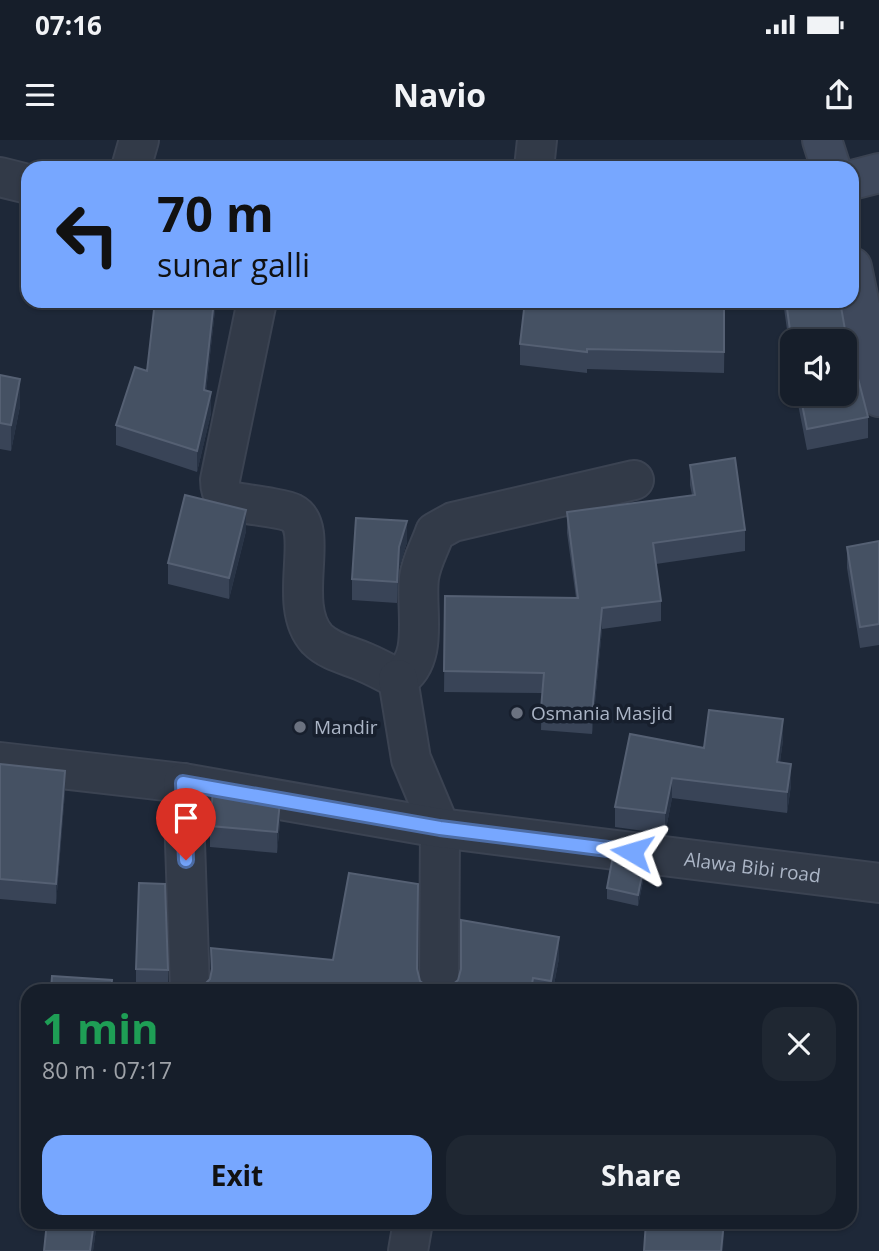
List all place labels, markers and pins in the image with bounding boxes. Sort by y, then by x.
place label: Osmania Masjid [531,700,673,726]
marker: Osmania Masjid [509,705,525,721]
place label: Mandir [314,714,378,740]
marker: Mandir [292,719,308,735]
pin [156,788,216,860]

